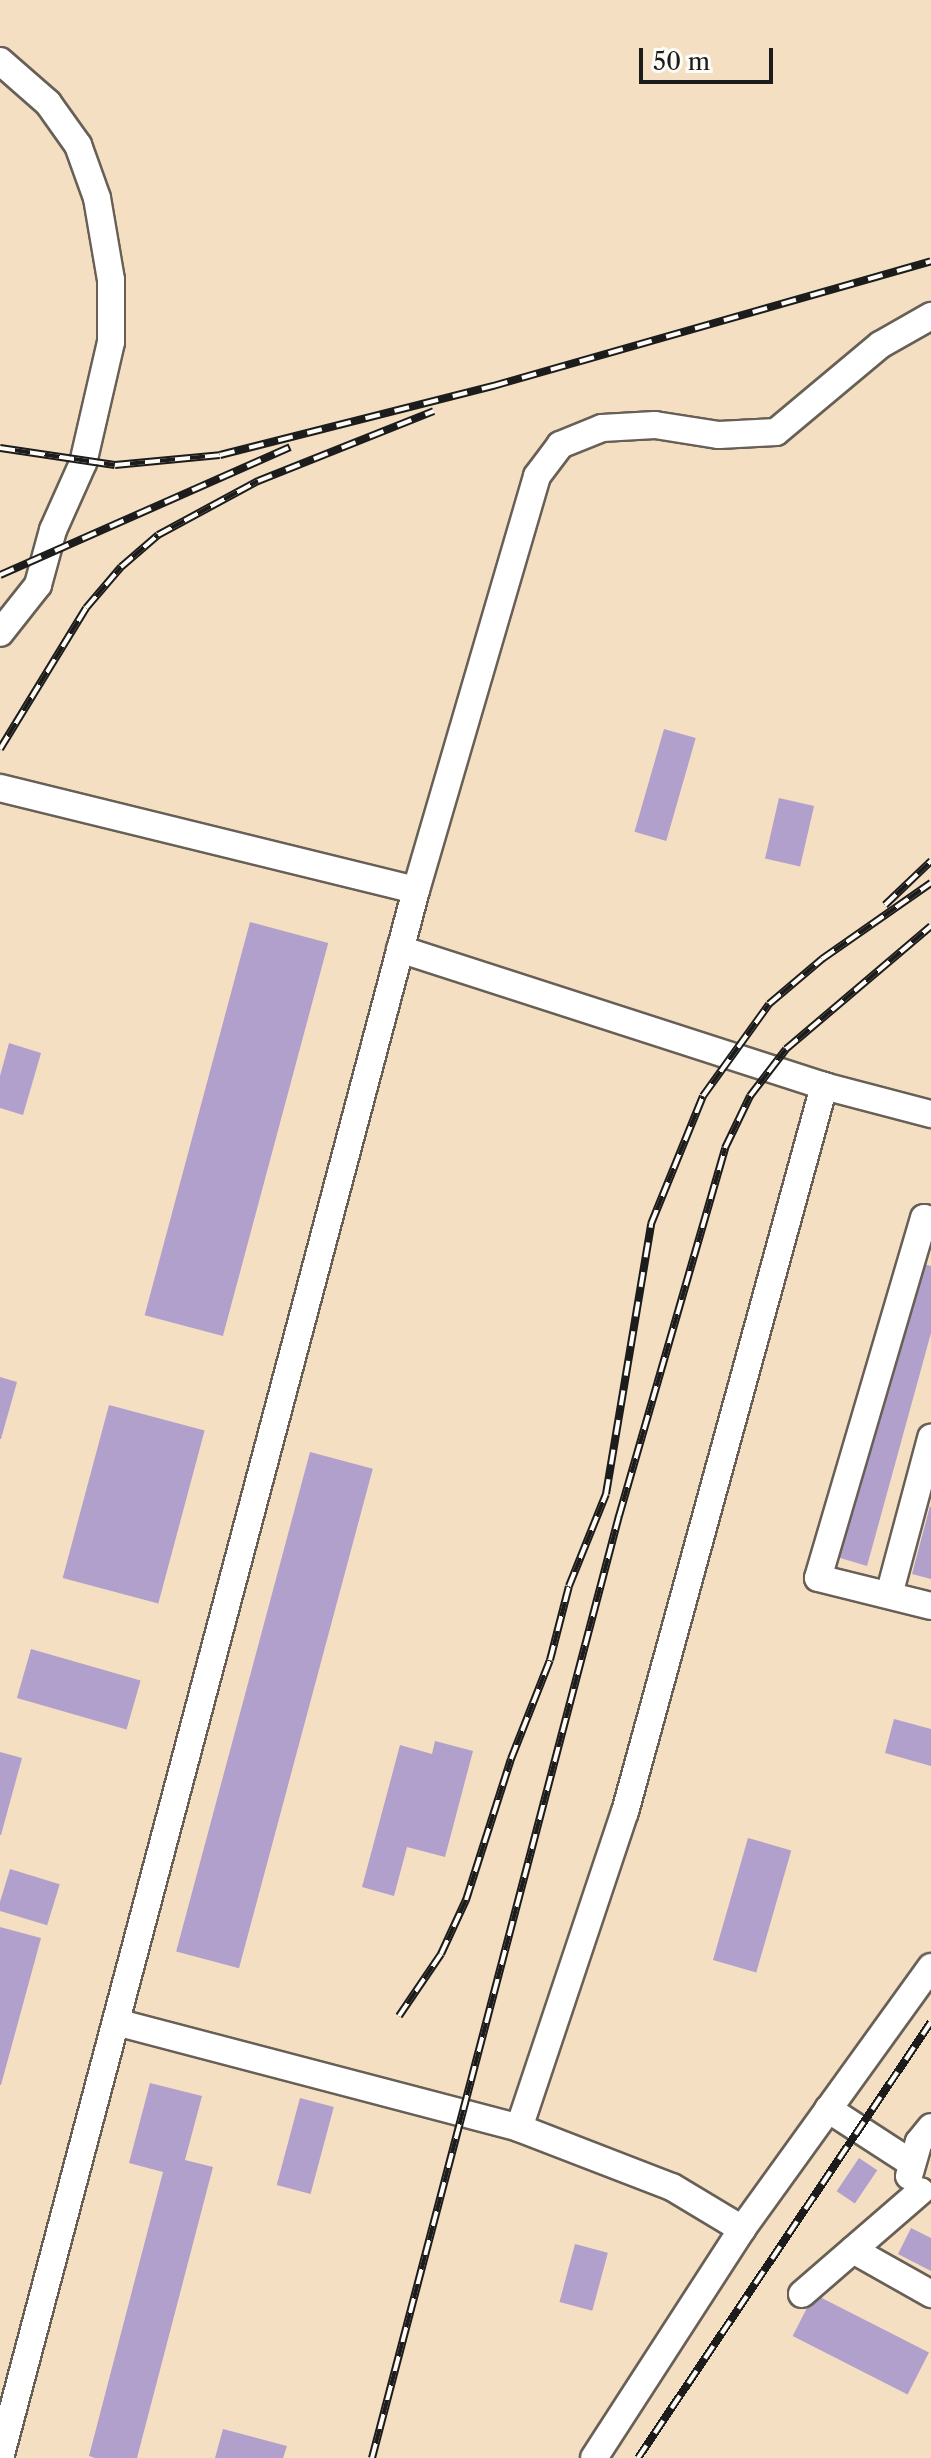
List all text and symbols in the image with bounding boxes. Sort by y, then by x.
scale bar [643,32,777,82]
text: 50 m [653,47,710,76]

